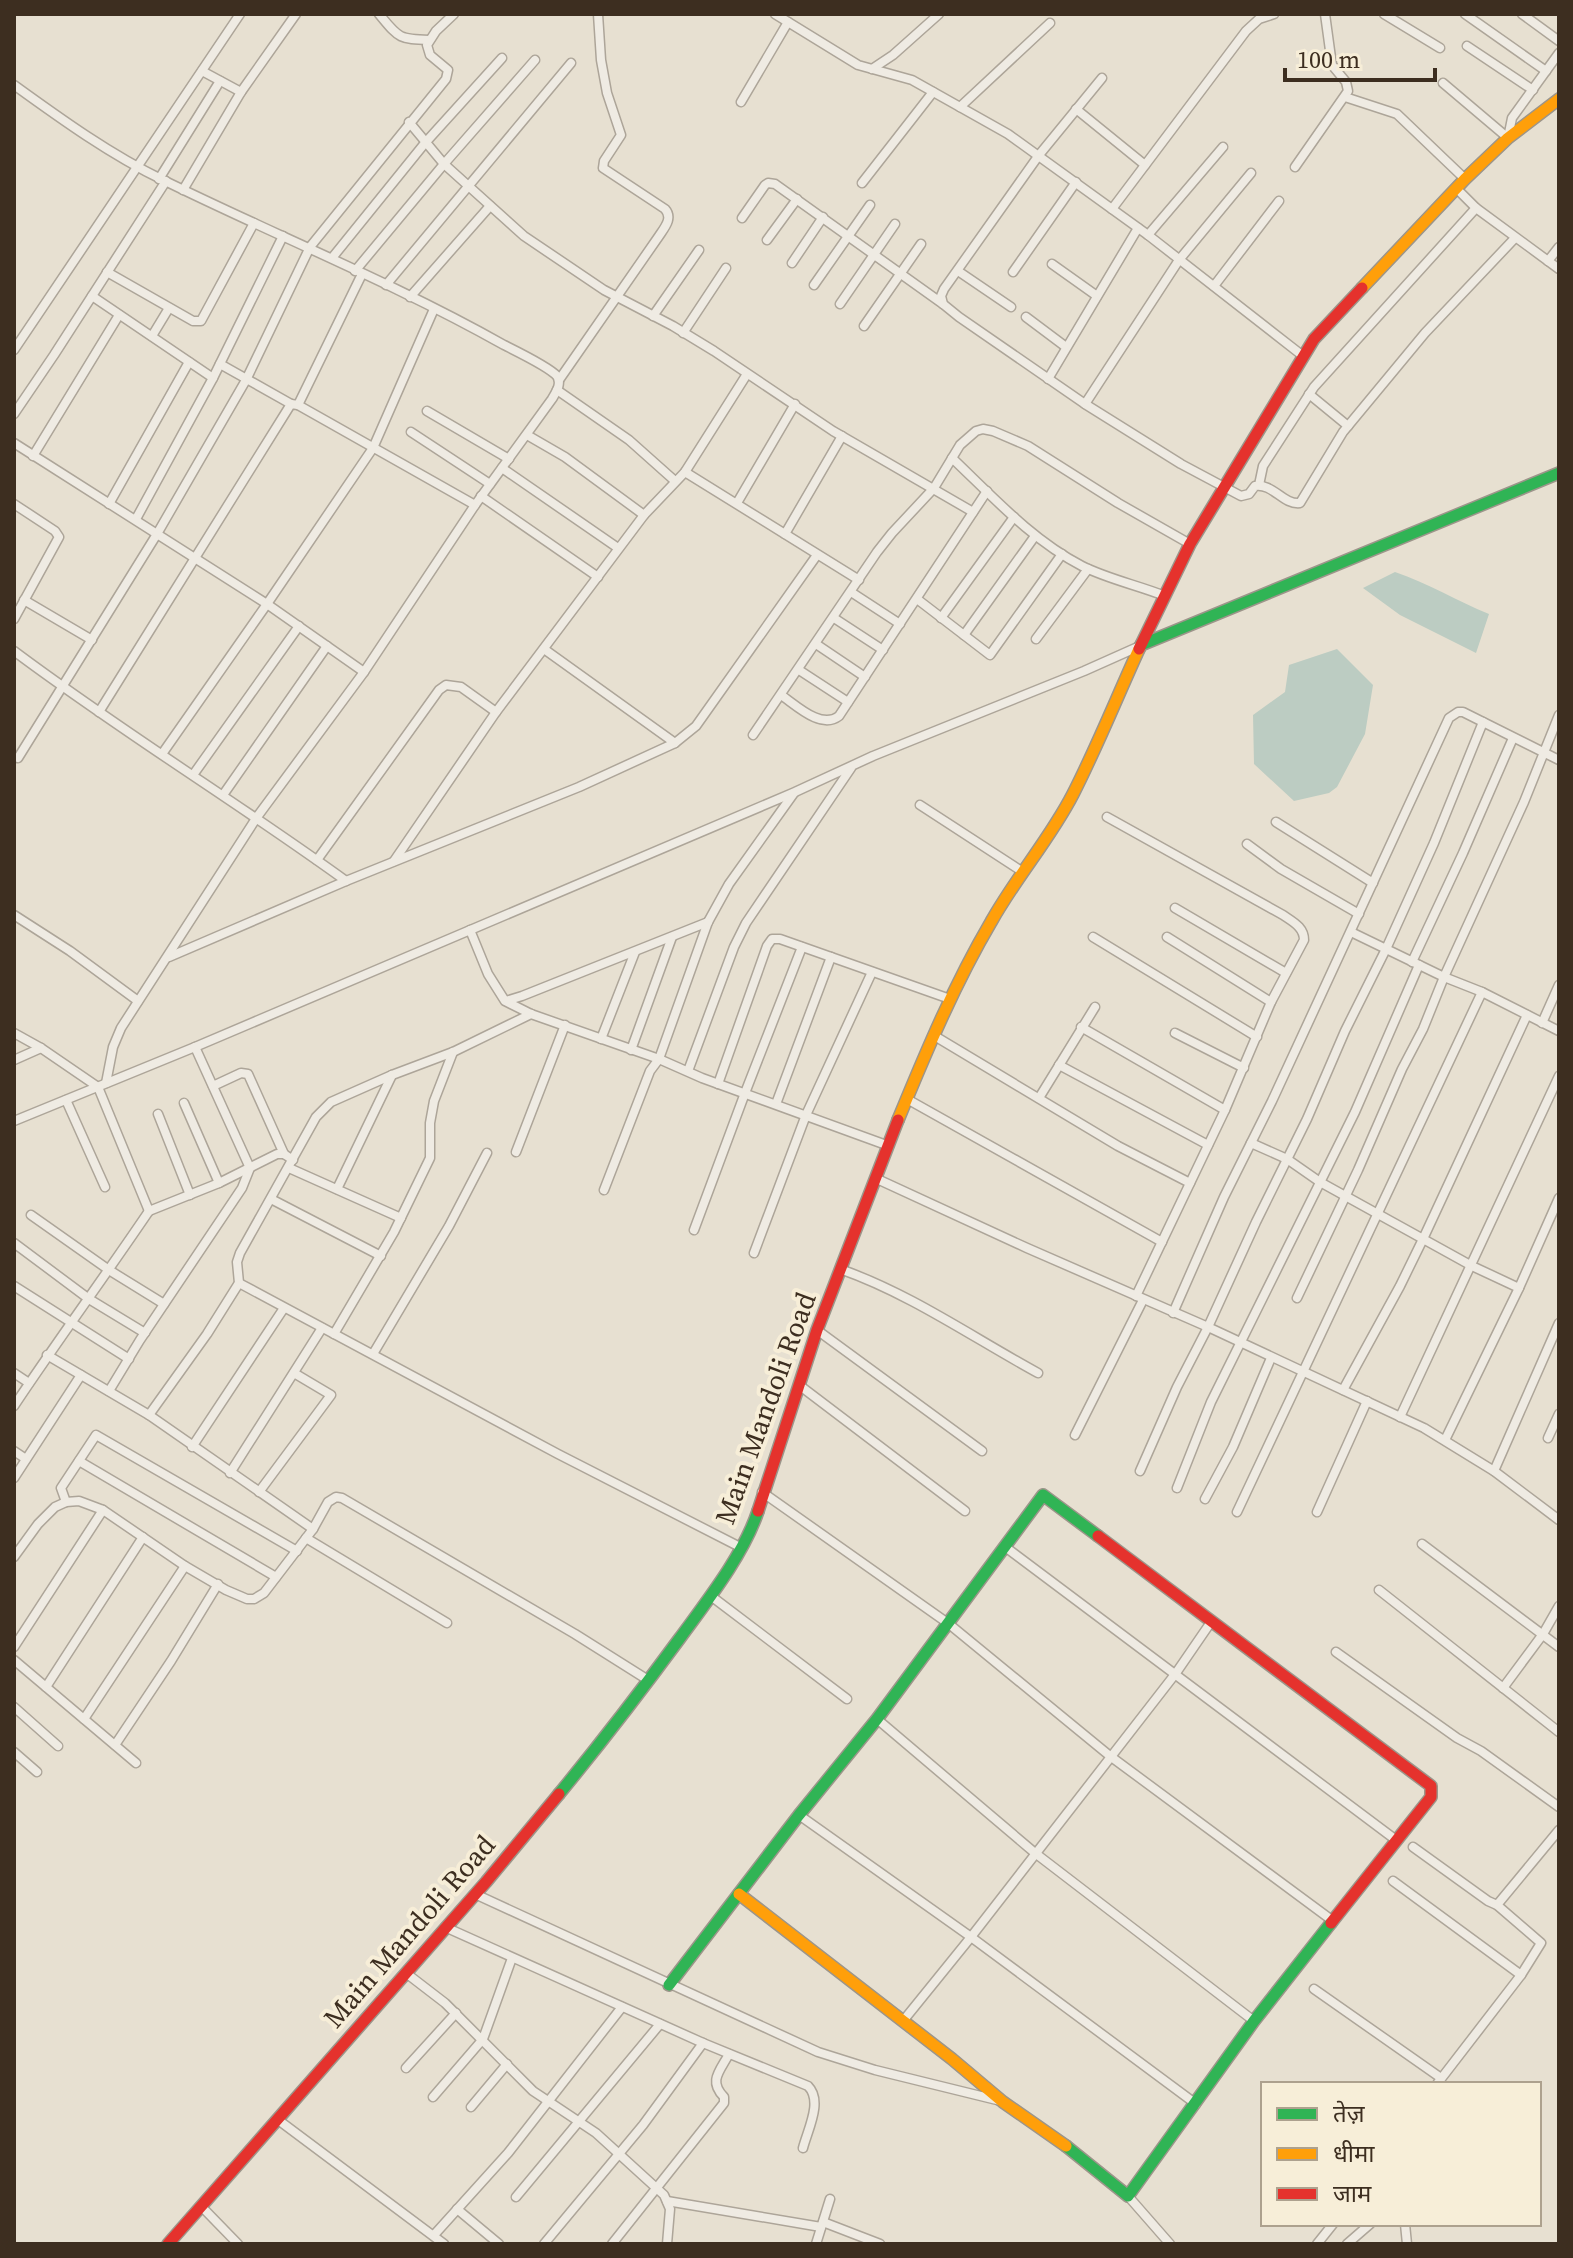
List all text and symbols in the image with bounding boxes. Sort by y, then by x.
scale bar [1285,32,1435,82]
text: 100 m [1297,43,1360,76]
street label: Main Mandoli Road [705,1287,825,1529]
street label: Main Mandoli Road [315,1826,504,2036]
legend [1261,2082,1541,2226]
text: तेज़ [1333,2097,1366,2130]
text: धीमा [1333,2137,1375,2170]
text: जाम [1333,2177,1372,2210]

